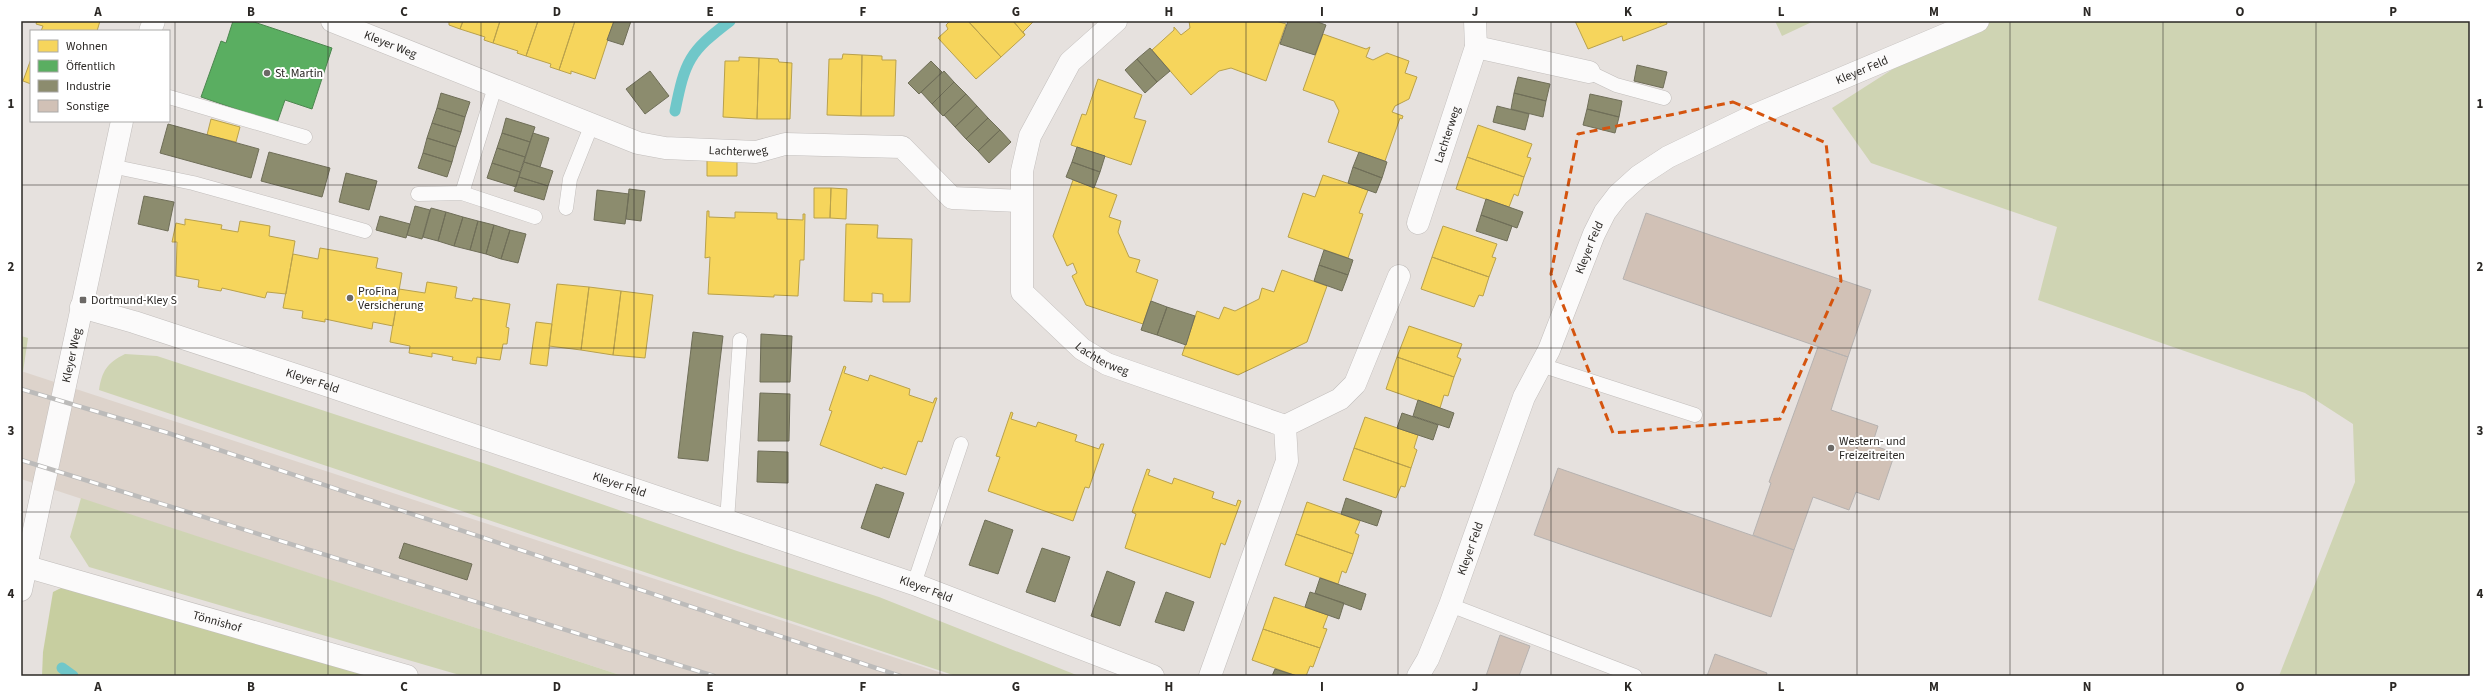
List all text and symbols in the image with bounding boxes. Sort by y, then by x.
text: A [93,3,102,21]
text: B [247,3,255,21]
text: C [400,3,408,21]
text: D [553,3,561,21]
text: E [706,3,714,21]
text: F [860,3,867,21]
text: G [1012,3,1020,21]
text: H [1165,3,1173,21]
text: I [1320,3,1324,21]
text: J [1472,3,1478,21]
text: K [1624,3,1633,21]
text: L [1778,3,1785,21]
text: M [1929,3,1939,21]
text: N [2083,3,2091,21]
text: O [2236,3,2245,21]
text: P [2389,3,2397,21]
street label: Kleyer Weg [362,26,419,62]
legend [30,30,170,122]
text: Wohnen [66,38,108,55]
street label: Kleyer Feld [1833,51,1891,89]
text: Öffentlich [66,58,115,75]
place label: St. Martin [275,65,323,82]
marker: St. Martin [262,68,272,78]
text: Industrie [66,78,111,95]
text: 1 [8,95,15,113]
text: 1 [2477,95,2484,113]
text: Sonstige [66,98,109,115]
street label: Lachterweg [1430,104,1464,165]
street label: Lachterweg [708,141,769,160]
street label: Kleyer Feld [1571,218,1608,276]
text: 2 [8,258,15,276]
text: 2 [2477,258,2484,276]
place label: ProFina Versicherung [358,283,423,314]
place label: Dortmund-Kley S [91,292,177,309]
marker: ProFina Versicherung [345,293,355,303]
marker: Dortmund-Kley S [78,295,88,305]
street label: Kleyer Weg [57,326,86,384]
street label: Lachterweg [1071,338,1131,380]
street label: Kleyer Feld [283,364,342,397]
text: 3 [8,422,15,440]
text: 3 [2477,422,2484,440]
place label: Western- und Freizeitreiten [1839,433,1906,464]
marker: Western- und Freizeitreiten [1826,443,1836,453]
street label: Kleyer Feld [590,467,649,501]
street label: Kleyer Feld [1453,519,1487,578]
street label: Kleyer Feld [897,571,955,607]
text: 4 [8,585,15,603]
text: 4 [2477,585,2484,603]
street label: Tönnishof [191,606,244,637]
text: A [93,678,102,696]
text: B [247,678,255,696]
text: C [400,678,408,696]
text: D [553,678,561,696]
text: E [706,678,714,696]
text: F [860,678,867,696]
text: G [1012,678,1020,696]
text: H [1165,678,1173,696]
text: I [1320,678,1324,696]
text: J [1472,678,1478,696]
text: K [1624,678,1633,696]
text: L [1778,678,1785,696]
text: M [1929,678,1939,696]
text: N [2083,678,2091,696]
text: O [2236,678,2245,696]
text: P [2389,678,2397,696]

